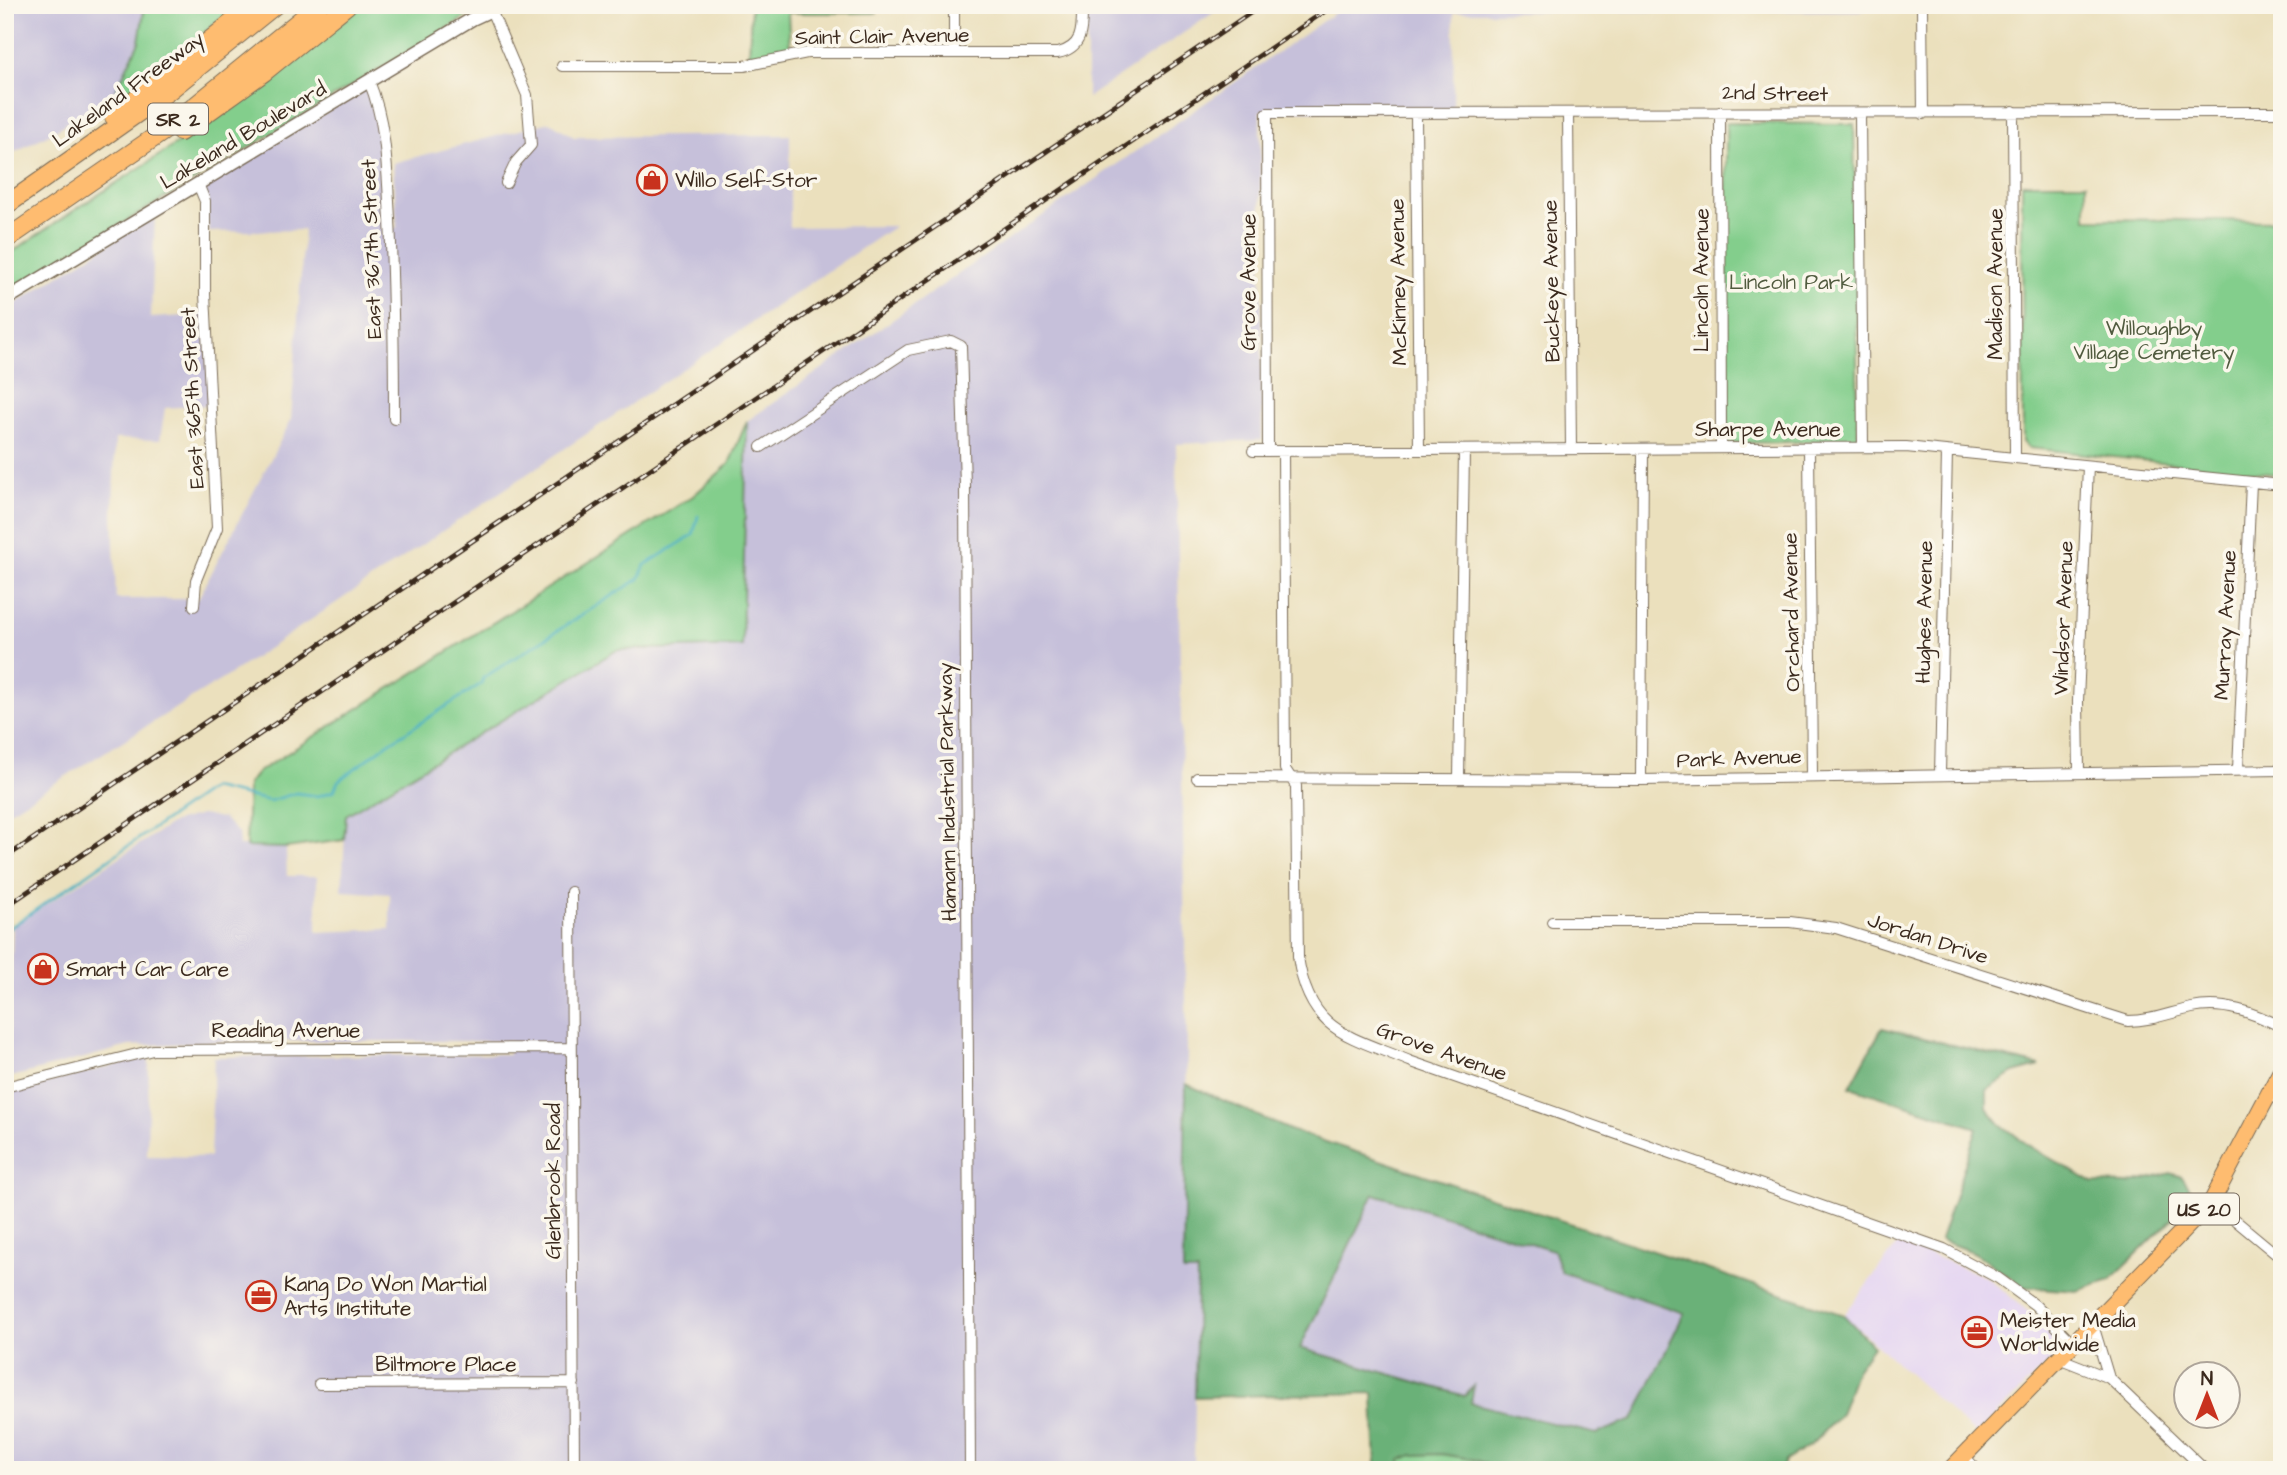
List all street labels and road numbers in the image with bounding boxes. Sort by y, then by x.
street label: Saint Clair Avenue [794,20,970,53]
street label: Lakeland Freeway [46,24,212,156]
street label: Lakeland Boulevard [155,74,332,197]
street label: 2nd Street [1722,78,1829,109]
road number: SR 2 [148,104,208,134]
street label: East 367th Street [354,158,389,339]
street label: McKinney Avenue [1383,198,1416,366]
street label: Buckeye Avenue [1536,199,1569,363]
street label: Lincoln Avenue [1687,208,1716,352]
street label: Madison Avenue [1981,208,2010,360]
street label: Grove Avenue [1234,214,1263,350]
street label: East 365th Street [173,306,212,489]
street label: Sharpe Avenue [1695,415,1841,445]
street label: Orchard Avenue [1776,532,1807,692]
street label: Hughes Avenue [1909,540,1942,684]
street label: Windsor Avenue [2046,540,2081,696]
street label: Murray Avenue [2207,549,2246,701]
street label: Hamann Industrial Parkway [931,662,966,922]
street label: Park Avenue [1676,742,1802,775]
street label: Jordan Drive [1864,905,1992,972]
street label: Grove Avenue [1373,1014,1511,1088]
street label: Reading Avenue [212,1016,360,1047]
street label: Glenbrook Road [539,1103,568,1259]
road number: US 20 [2169,1194,2239,1224]
street label: Biltmore Place [375,1350,517,1379]

